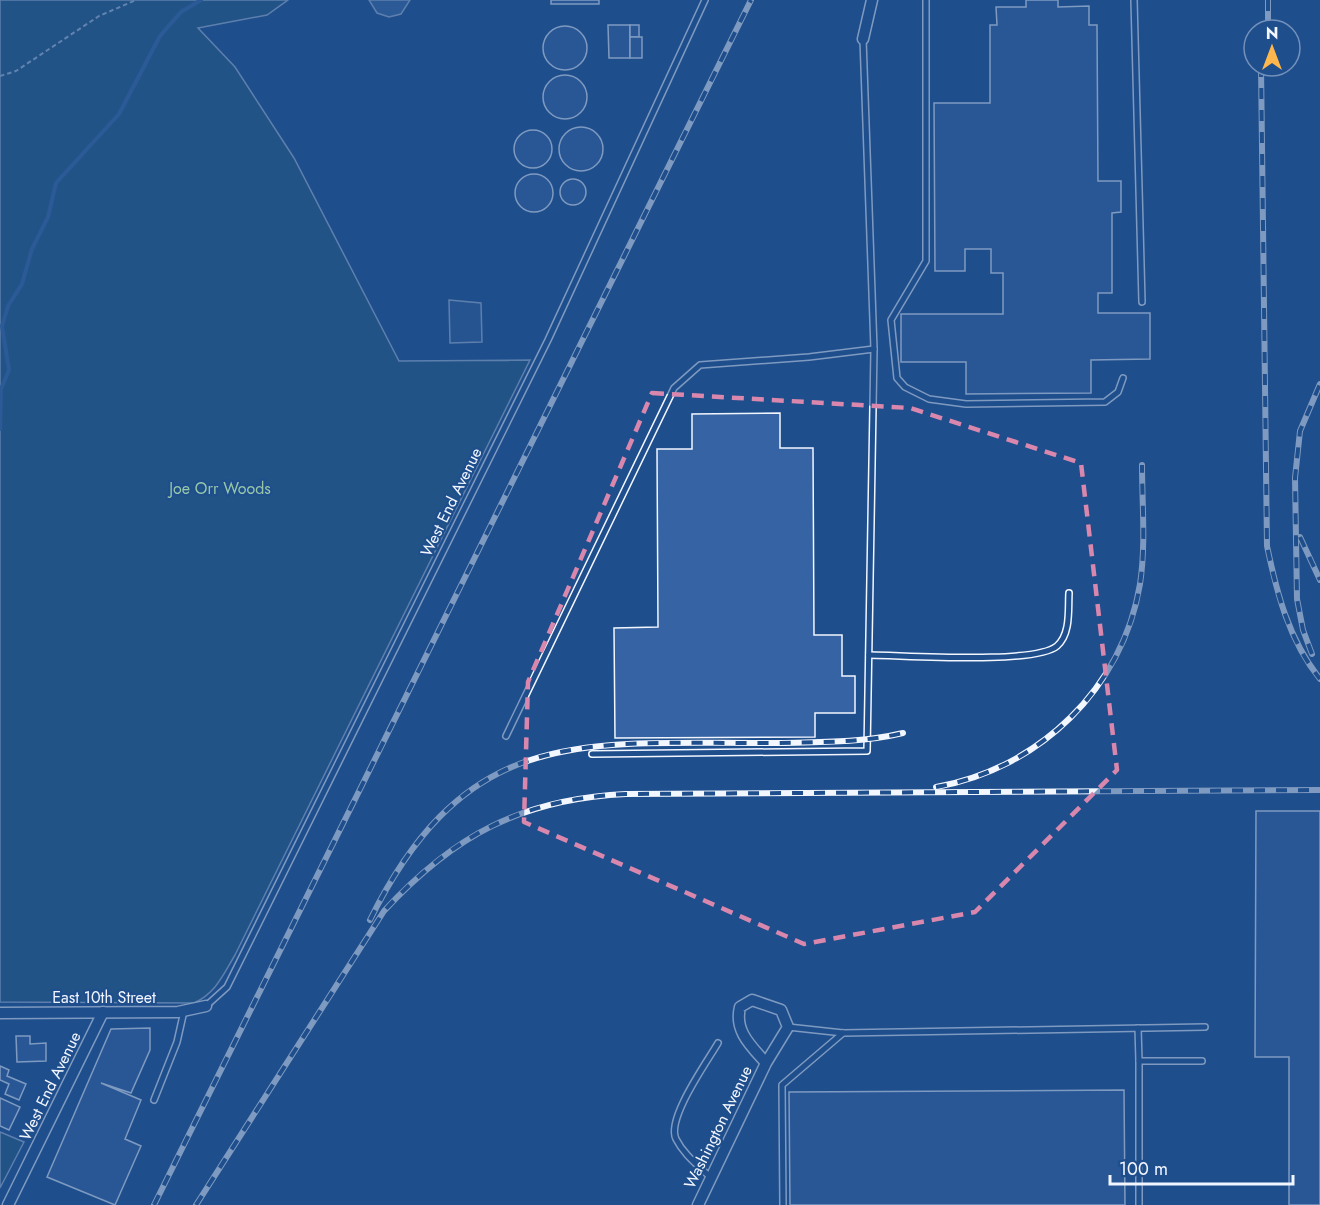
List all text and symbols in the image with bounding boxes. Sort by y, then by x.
north arrow [1242,18,1302,78]
text: N [1266,22,1278,45]
street label: West End Avenue [415,444,487,560]
park label: Joe Orr Woods [167,477,271,500]
street label: East 10th Street [52,986,156,1009]
street label: West End Avenue [14,1028,86,1144]
street label: Washington Avenue [678,1062,758,1192]
scale bar [1110,1148,1293,1186]
text: 100 m [1119,1156,1168,1182]

